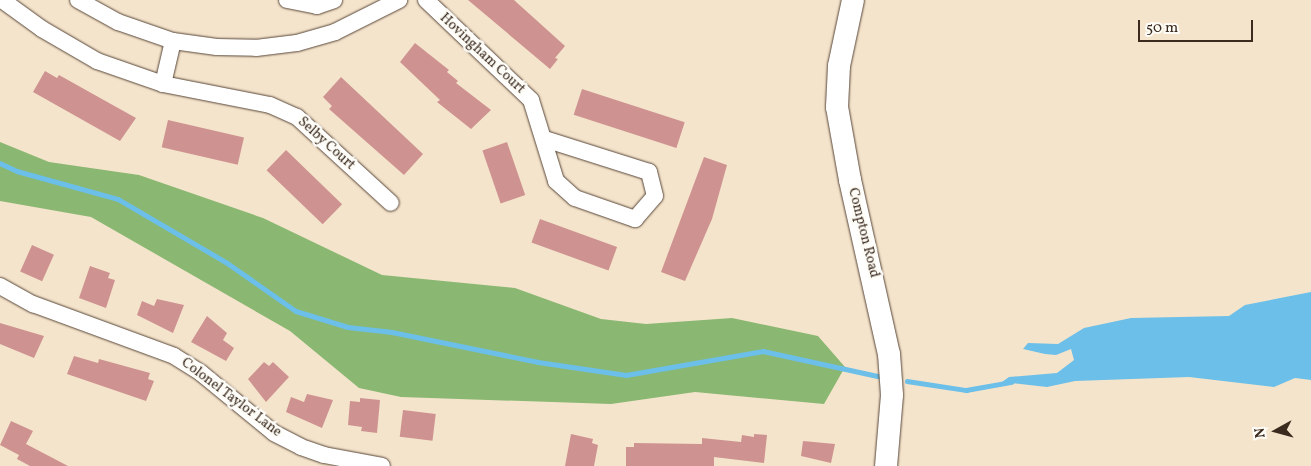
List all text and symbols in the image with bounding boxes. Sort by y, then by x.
street label: Hovingham Court [436,10,528,98]
scale bar [1141,10,1256,42]
text: 50 m [1146,18,1178,39]
street label: Selby Court [294,114,358,174]
street label: Compton Road [844,186,882,280]
street label: Colonel Taylor Lane [177,355,285,441]
north arrow [1251,406,1301,456]
text: N [1251,427,1271,439]

